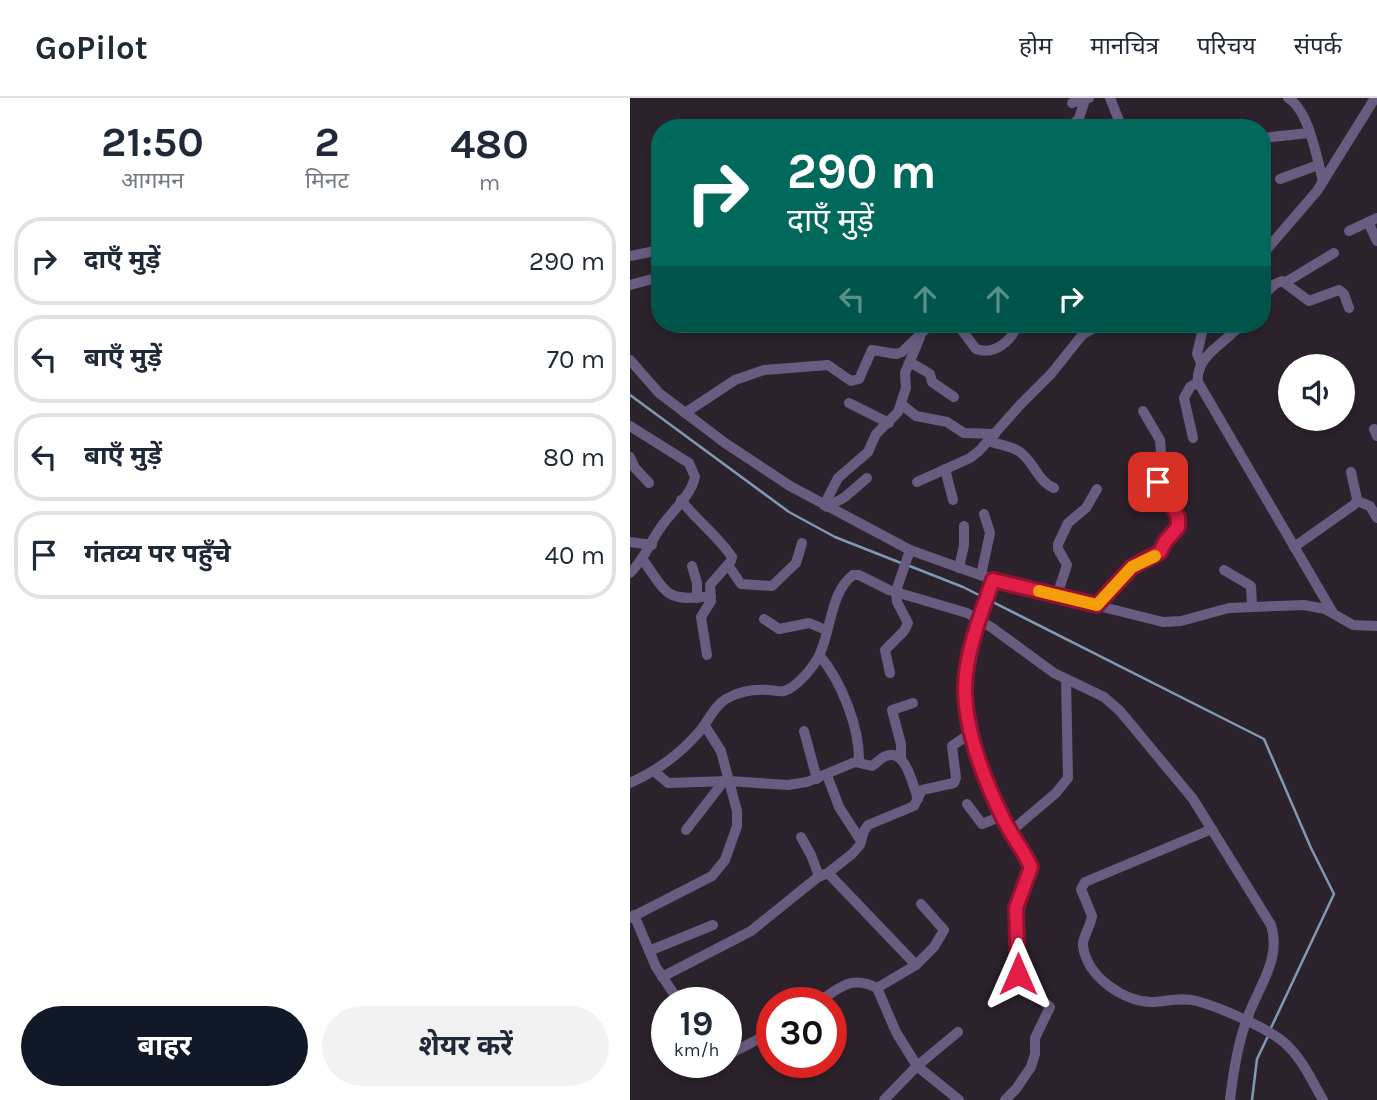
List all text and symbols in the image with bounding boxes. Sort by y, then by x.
text: GoPilot [35,29,148,67]
text: होम [1019,32,1052,60]
text: मानचित्र [1090,32,1159,60]
text: परिचय [1197,32,1256,60]
text: संपर्क [1294,32,1342,60]
text: 21:50 [101,117,204,167]
text: 2 [314,117,340,167]
text: 480 [450,119,529,169]
text: 290 m [787,143,936,200]
icon: right [672,147,763,238]
text: आगमन [121,167,184,194]
text: मिनट [305,167,349,194]
text: m [479,169,500,196]
text: दाएँ मुड़ें [787,202,874,239]
icon: right [25,242,63,280]
text: दाएँ मुड़ें [84,244,160,275]
text: 290 m [529,246,605,277]
icon: left [833,280,871,318]
icon: ahead [906,280,944,318]
icon: ahead [979,280,1017,318]
icon: right [1052,280,1090,318]
icon: left [25,340,63,378]
text: बाएँ मुड़ें [84,342,162,373]
text: 70 m [547,344,605,375]
map controls [1278,354,1355,431]
button: sound [1278,354,1355,431]
icon: left [25,438,63,476]
text: बाएँ मुड़ें [84,440,162,471]
text: 80 m [543,442,605,473]
pin [1128,452,1188,512]
icon: arrive [1139,463,1177,501]
icon: arrive [25,536,63,574]
text: गंतव्य पर पहुँचे [84,538,231,569]
text: 40 m [545,540,605,571]
position arrow [981,937,1055,1011]
speed limit sign: 30 [756,987,847,1078]
text: 19 [680,1003,713,1044]
button: बाहर [21,1006,308,1086]
button: शेयर करें [322,1006,609,1086]
text: km/h [674,1039,719,1061]

